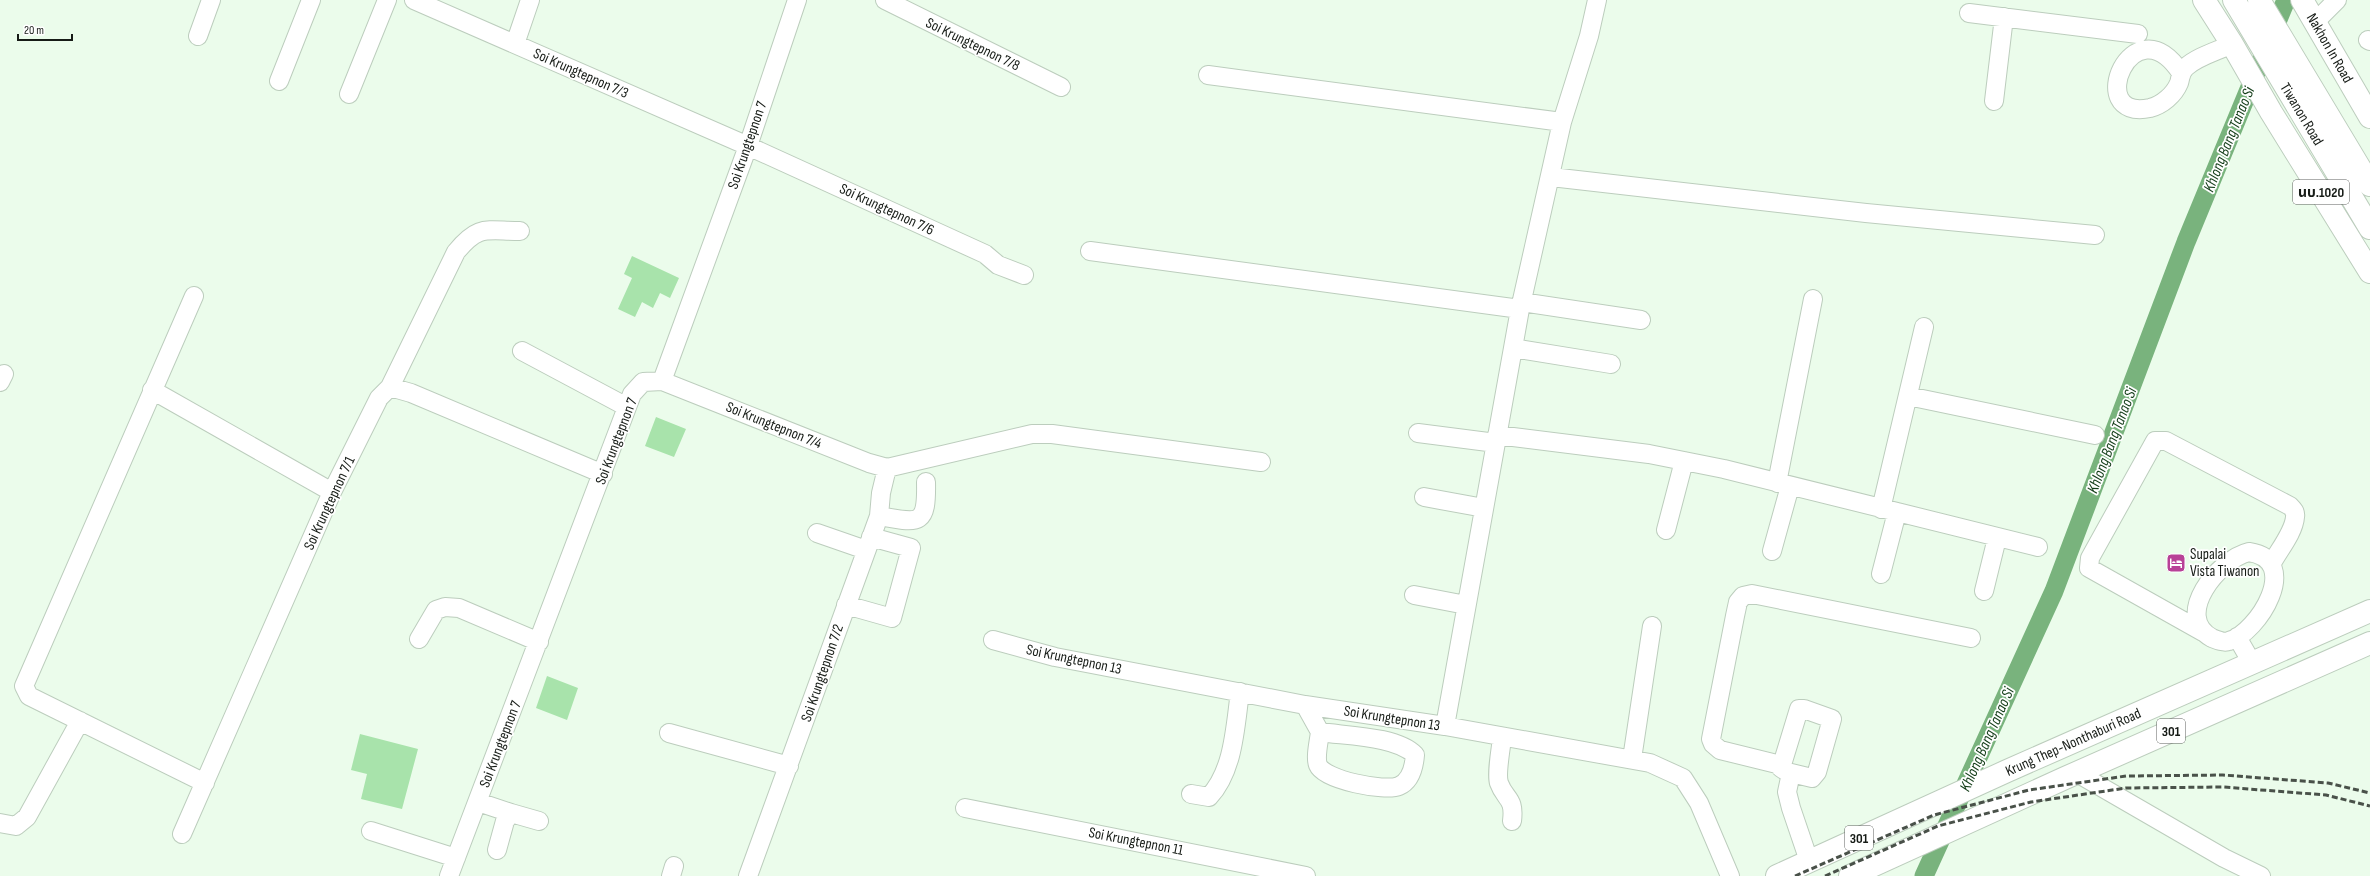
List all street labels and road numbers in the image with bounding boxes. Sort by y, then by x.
street label: Nakhon In Road [2302,10,2357,87]
street label: Soi Krungtepnon 7/8 [923,13,1023,75]
street label: Soi Krungtepnon 7/3 [530,44,631,103]
street label: Tiwanon Road [2276,80,2328,149]
street label: Soi Krungtepnon 7 [724,99,771,192]
street label: Soi Krungtepnon 7/6 [836,179,937,240]
road number: นบ.1020 [2293,180,2349,204]
street label: Soi Krungtepnon 7 [591,395,642,487]
street label: Soi Krungtepnon 7/4 [723,398,824,453]
street label: Soi Krungtepnon 7/1 [299,453,360,553]
street label: Soi Krungtepnon 7/2 [797,622,848,724]
street label: Soi Krungtepnon 13 [1024,640,1123,679]
street label: Soi Krungtepnon 7 [475,698,526,790]
street label: Soi Krungtepnon 13 [1342,702,1441,735]
street label: Krung Thep-Nonthaburi Road [2002,704,2144,781]
road number: 301 [2157,719,2185,743]
street label: Soi Krungtepnon 11 [1087,823,1186,860]
road number: 301 [1845,826,1873,850]

